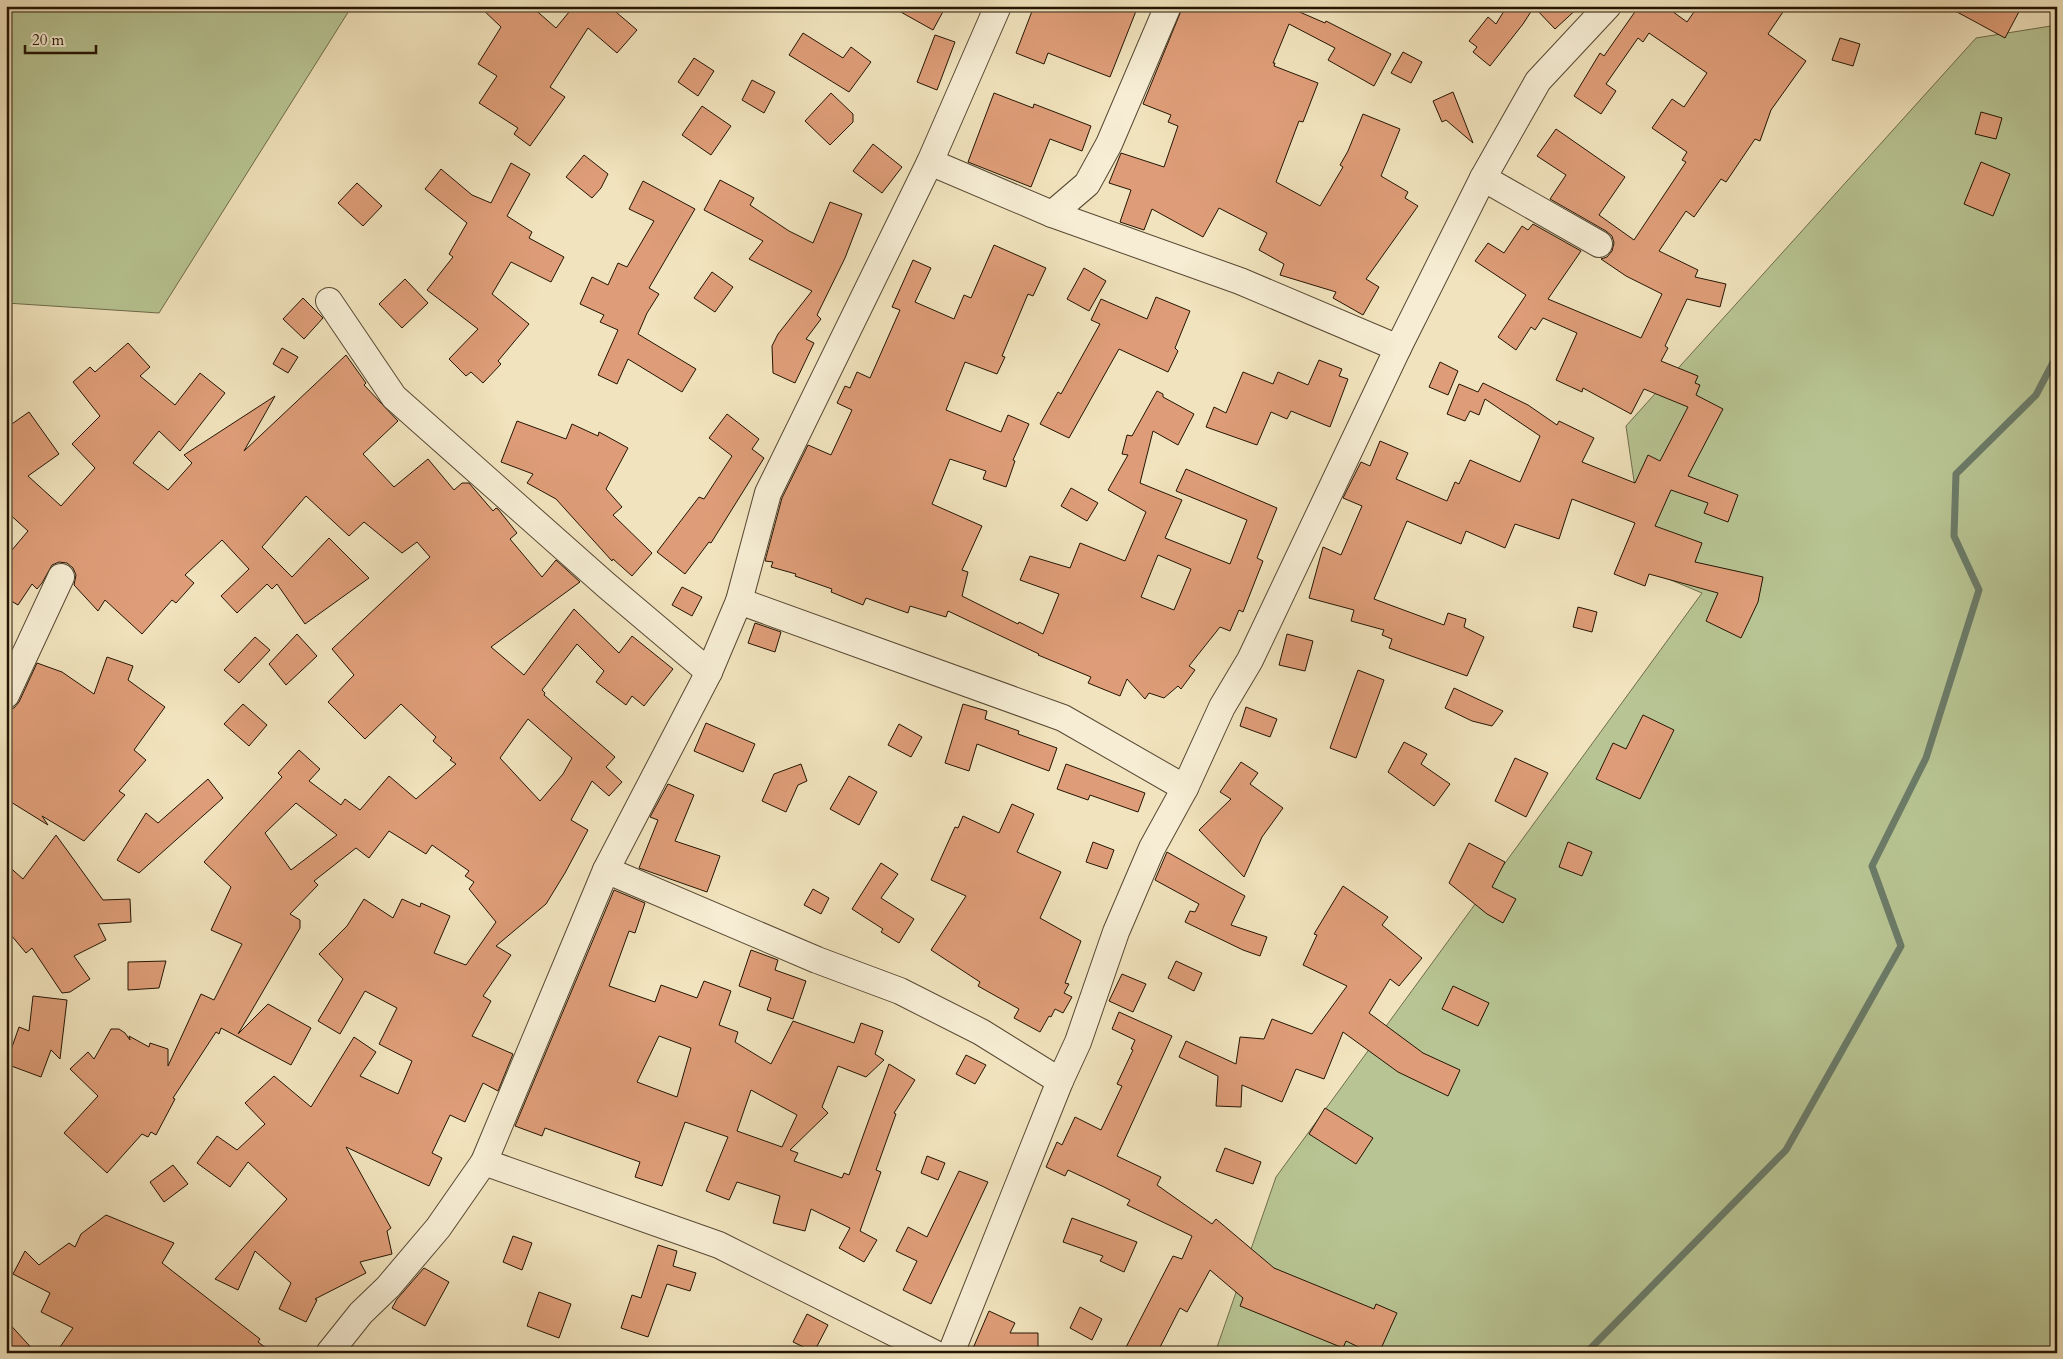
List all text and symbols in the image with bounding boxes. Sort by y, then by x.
scale bar [25,22,96,54]
text: 20 m [32,30,64,50]

